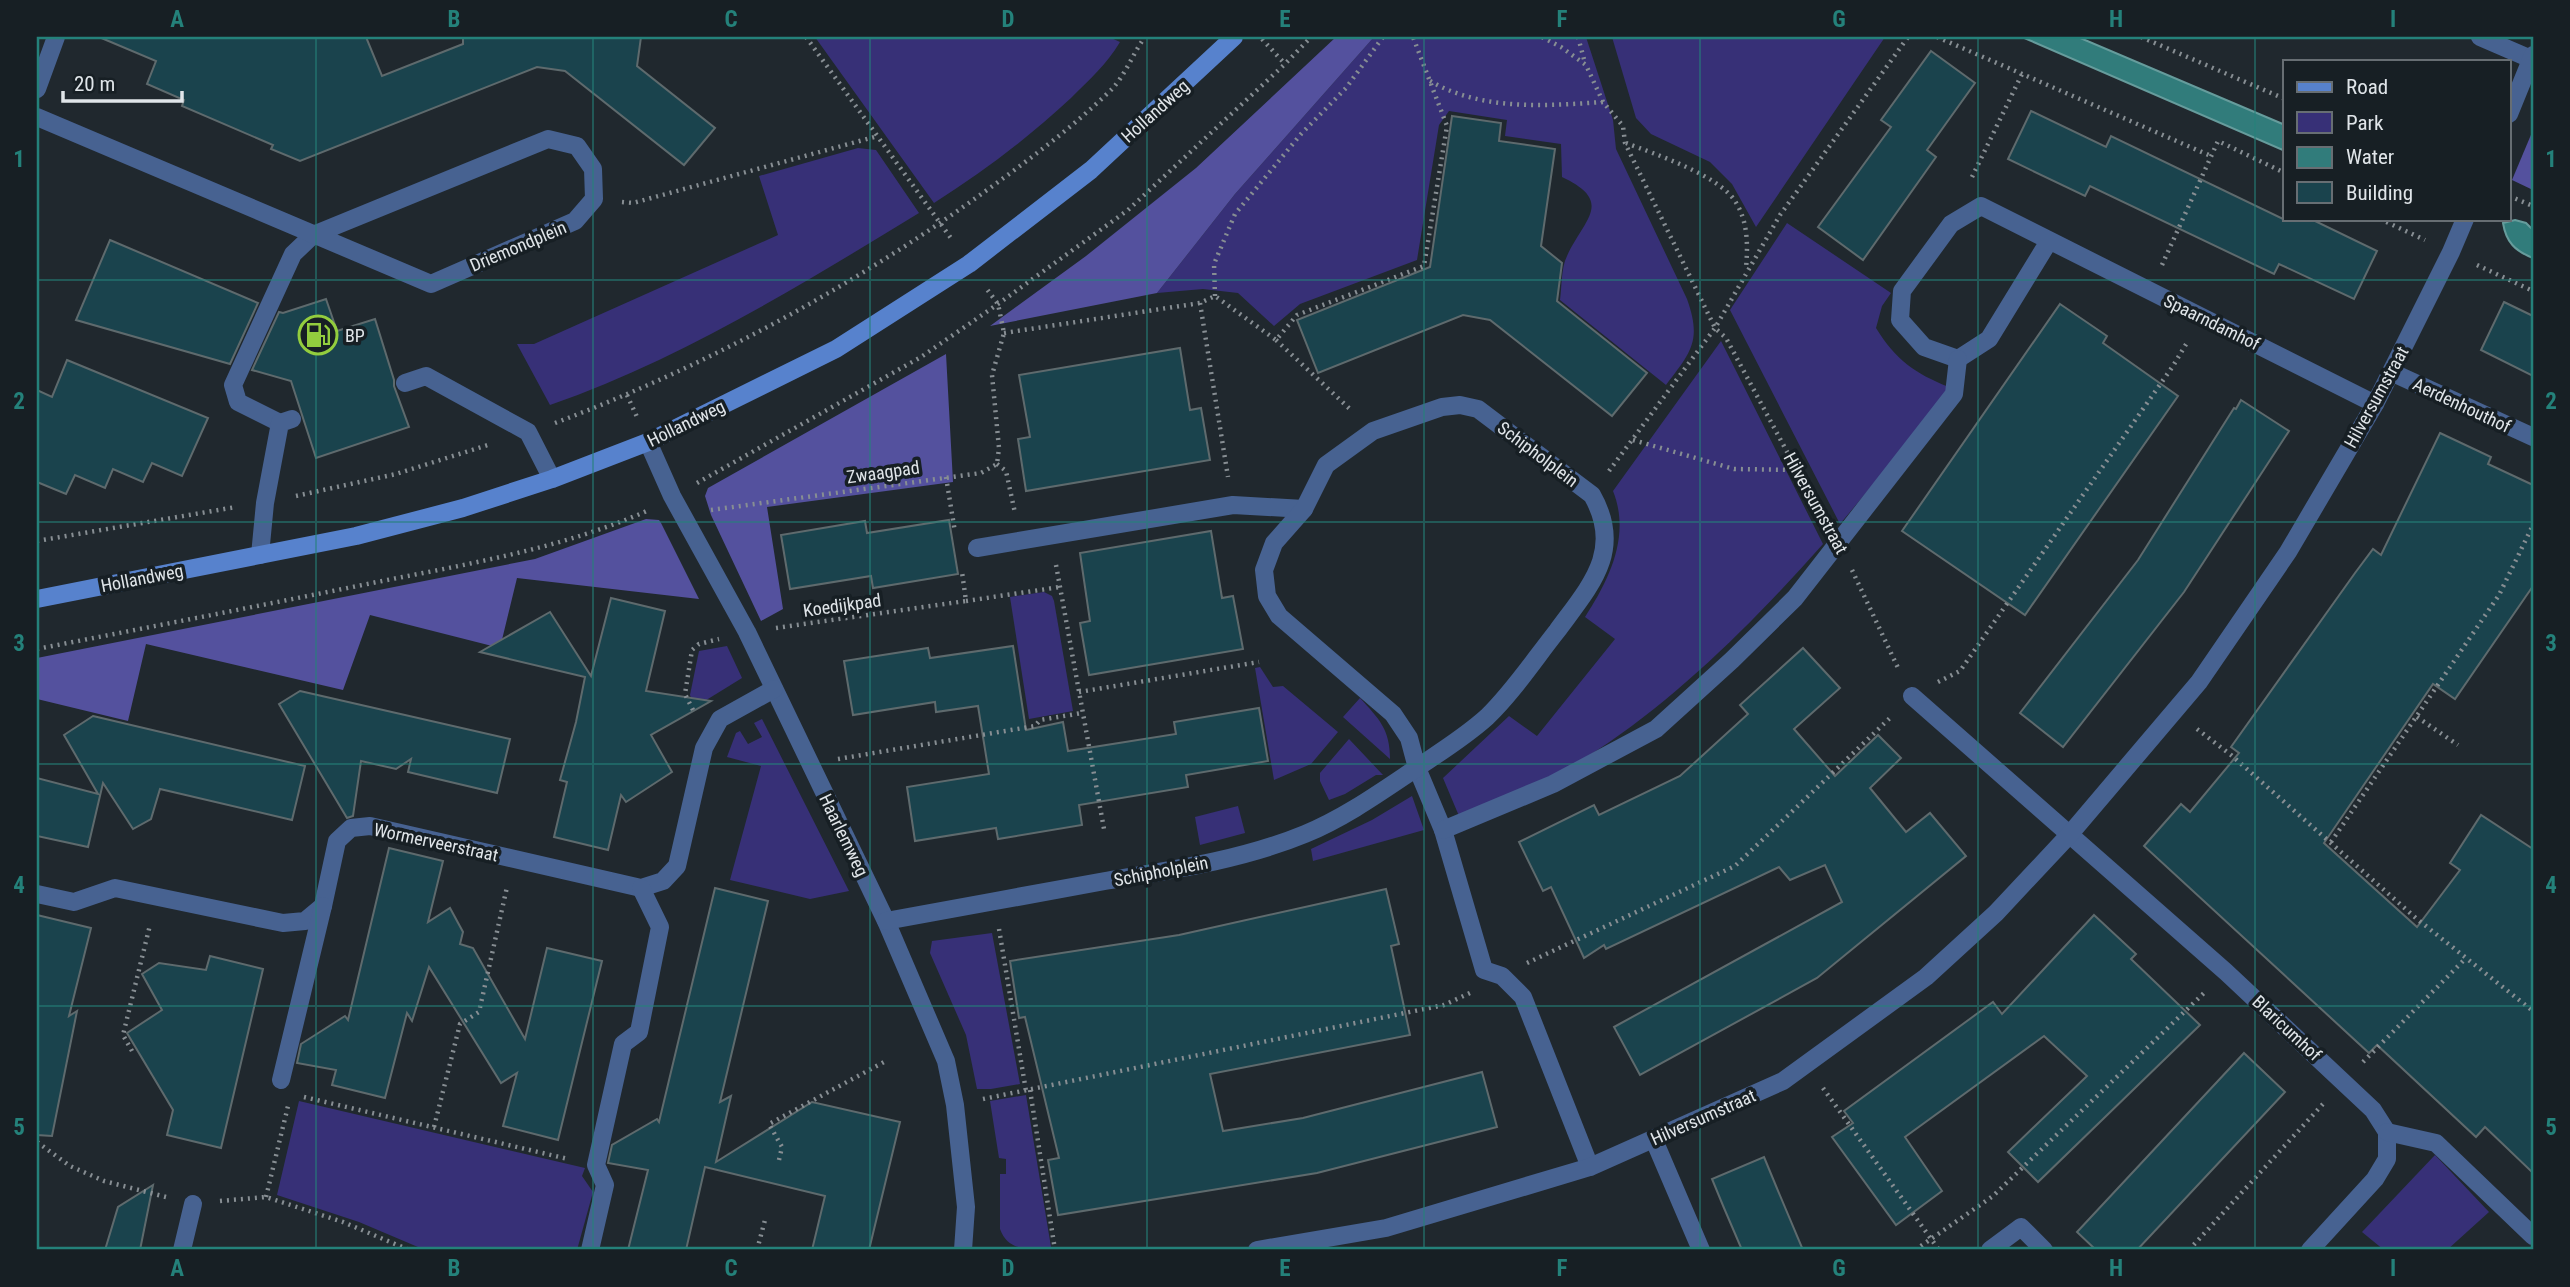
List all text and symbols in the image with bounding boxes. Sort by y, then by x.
text: A [170,6,184,33]
text: B [448,6,460,33]
text: C [724,6,738,33]
text: D [1002,6,1015,33]
text: E [1279,6,1291,33]
text: F [1557,6,1568,33]
text: G [1832,6,1846,33]
text: H [2109,6,2123,33]
text: I [2390,6,2396,33]
scale bar [63,60,182,104]
legend [2283,60,2510,220]
text: 20 m [74,72,115,96]
street label: Hollandweg [1117,75,1193,147]
text: Road [2346,75,2388,99]
text: Park [2346,111,2384,135]
text: Water [2346,145,2394,169]
text: 1 [13,146,25,173]
text: 1 [2545,146,2557,173]
text: Building [2346,181,2413,205]
street label: Driemondplein [467,216,569,276]
street label: Spaarndamhof [2161,290,2264,354]
fuel station icon: BP [297,314,339,356]
place label: BP [345,325,365,346]
street label: Hilversumstraat [2340,343,2412,451]
street label: Aerdenhouthof [2410,373,2514,437]
text: 2 [13,388,25,415]
text: 2 [2545,388,2557,415]
street label: Hollandweg [644,395,728,451]
street label: Schipholplein [1494,417,1582,491]
street label: Hilversumstraat [1780,449,1852,557]
street label: Zwaagpad [845,456,921,488]
street label: Hollandweg [99,560,185,596]
street label: Koedijkpad [802,589,882,621]
text: 3 [13,630,25,657]
text: 3 [2545,630,2557,657]
street label: Haarlemweg [815,790,873,880]
street label: Wormerveerstraat [372,819,500,865]
street label: Schipholplein [1112,852,1210,890]
text: 4 [13,872,25,899]
text: 4 [2545,872,2557,899]
street label: Blaricumhof [2248,991,2326,1065]
street label: Hilversumstraat [1647,1085,1759,1149]
text: 5 [13,1114,25,1141]
text: 5 [2545,1114,2557,1141]
text: A [170,1255,184,1282]
text: B [448,1255,460,1282]
text: C [724,1255,738,1282]
text: D [1002,1255,1015,1282]
text: E [1279,1255,1291,1282]
text: F [1557,1255,1568,1282]
text: G [1832,1255,1846,1282]
text: H [2109,1255,2123,1282]
text: I [2390,1255,2396,1282]

